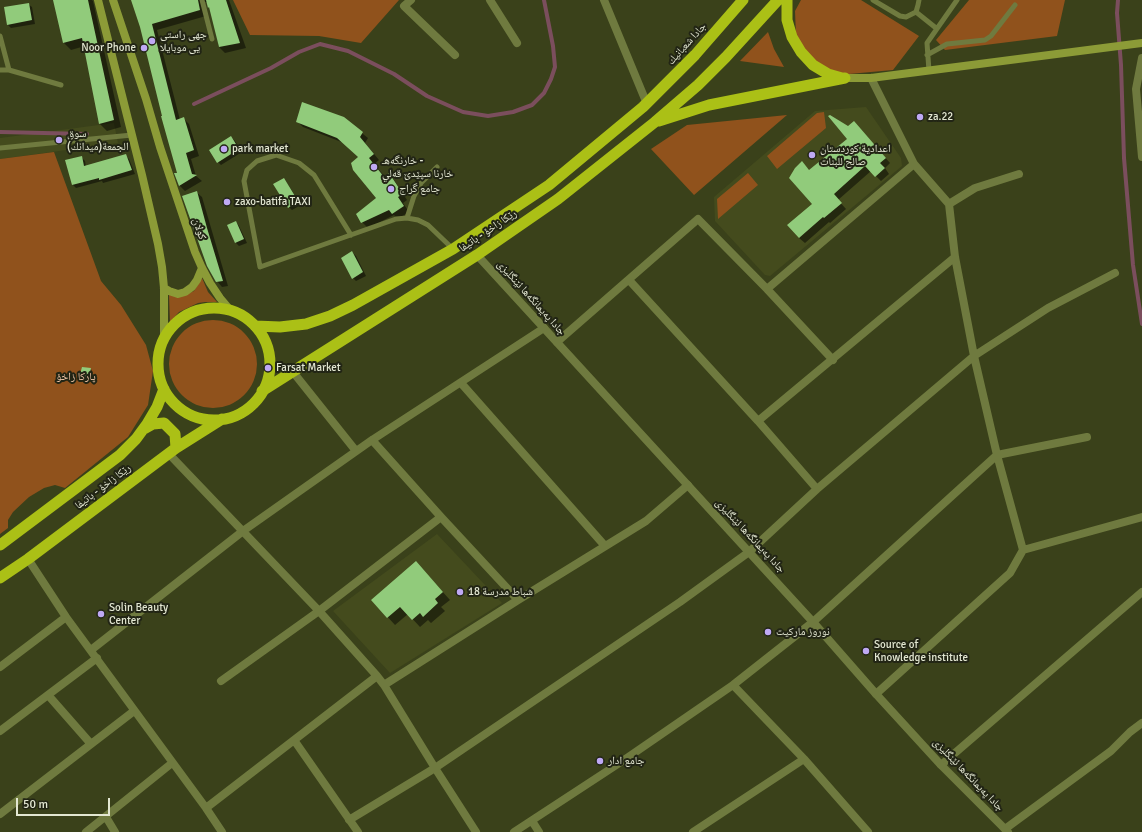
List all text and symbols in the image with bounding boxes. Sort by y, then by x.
street label: جادا شعبانيك [665,20,709,68]
place label: جهى راستى يى موبايلا [160,28,207,54]
marker: جهى راستى يى موبايلا [147,36,157,46]
place label: Noor Phone [81,41,136,55]
marker: Noor Phone [139,43,149,53]
place label: za.22 [928,110,953,124]
marker: za.22 [915,112,925,122]
place label: سوق الجمعة(ميدانك) [67,127,129,153]
marker: سوق الجمعة(ميدانك) [54,135,64,145]
place label: park market [232,142,288,156]
place label: اعدادية كوردستان صالح للبنات [820,142,891,168]
marker: park market [219,144,229,154]
marker: اعدادية كوردستان صالح للبنات [807,150,817,160]
place label: خارنگه‌هـ - خارنا سپێدێ قه‌لي [382,154,453,180]
marker: خارنگه‌هـ - خارنا سپێدێ قه‌لي [369,162,379,172]
place label: جامع گراج [399,182,440,196]
marker: جامع گراج [386,184,396,194]
place label: zaxo-batifa TAXI [235,195,311,209]
marker: zaxo-batifa TAXI [222,197,232,207]
street label: رێکا زاخۆ - باتیفا [457,207,519,255]
street label: كولان [189,217,209,241]
street label: جادا په‌يمانگه‌ها ئێنگليزى [494,258,568,338]
place label: Farsat Market [276,361,341,375]
marker: Farsat Market [263,363,273,373]
park label: پارکا زاخۆ [56,370,96,384]
street label: رێکا زاخۆ - باتیفا [72,462,134,512]
street label: جادا په‌يمانگه‌ها ئێنگليزى [712,496,788,576]
place label: 18 شباط مدرسة [468,585,533,599]
marker: 18 شباط مدرسة [455,587,465,597]
place label: Solin Beauty Center [109,601,168,627]
marker: Solin Beauty Center [96,609,106,619]
place label: نوروز ماركيت [776,625,830,639]
marker: نوروز ماركيت [763,627,773,637]
place label: Source of Knowledge institute [874,638,968,664]
marker: Source of Knowledge institute [861,646,871,656]
street label: جادا په‌يمانگه‌ها ئێنگليزى [930,736,1006,814]
place label: جامع ادار [608,754,644,768]
marker: جامع ادار [595,756,605,766]
scale bar [18,790,112,816]
text: 50 m [23,797,48,812]

